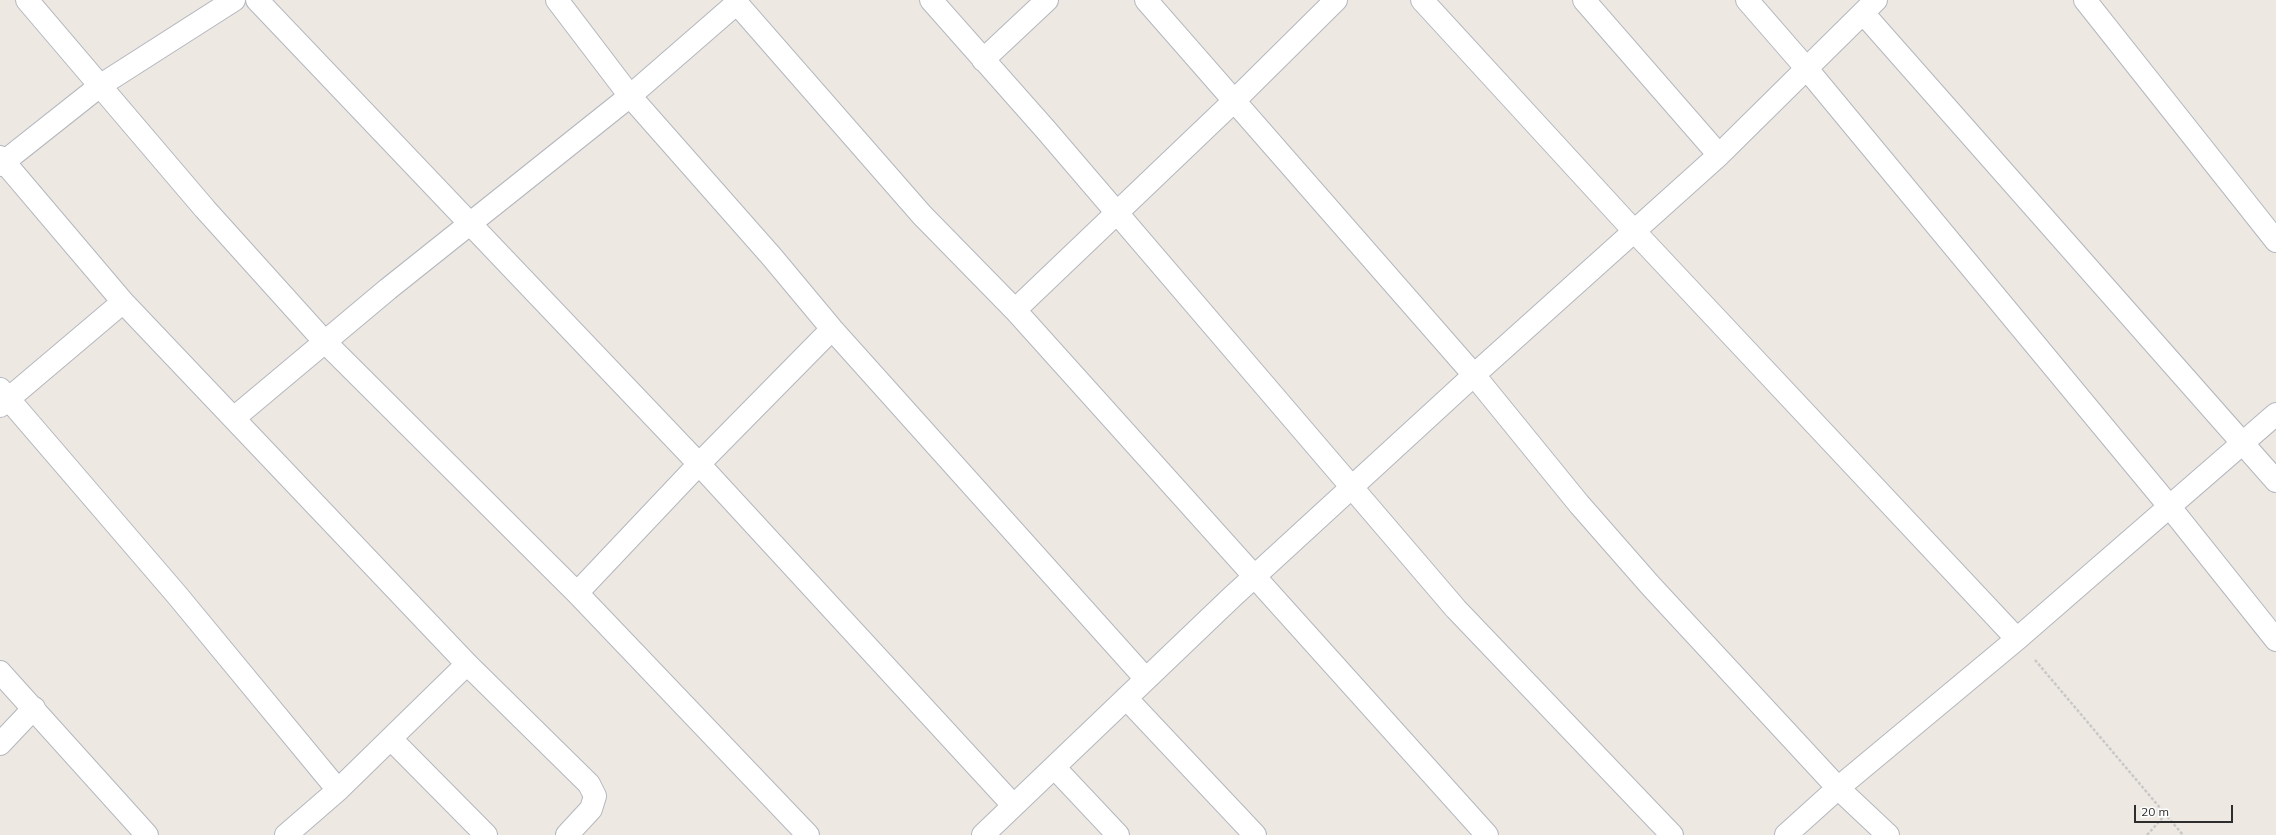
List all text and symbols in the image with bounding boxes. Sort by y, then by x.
scale bar [2136,797,2235,823]
text: 20 m [2141,804,2169,819]

